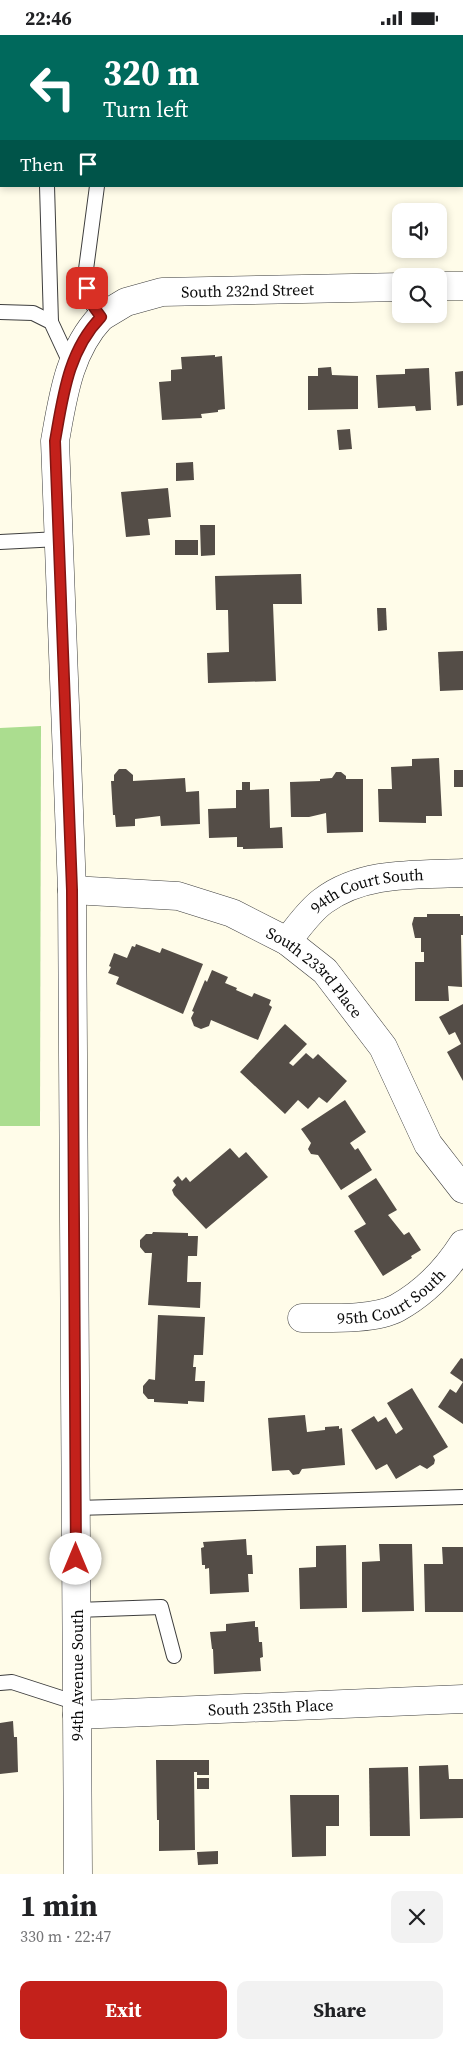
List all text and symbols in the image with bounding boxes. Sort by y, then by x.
text: 22:46 [25,5,72,31]
text: 320 m [103,49,199,97]
icon: left [20,55,85,120]
text: Turn left [103,94,188,124]
icon: arrive [74,150,102,178]
text: Then [20,151,64,177]
map controls [392,203,447,323]
button: sound [392,203,447,258]
pin [66,267,108,309]
button: search [392,268,447,323]
icon: arrive [73,274,101,302]
street label: South 232nd Street [181,278,315,303]
street label: 94th Court South [305,863,424,918]
street label: South 233rd Place [263,921,368,1022]
street label: 95th Court South [337,1263,451,1329]
position arrow [49,1532,101,1584]
street label: 94th Avenue South [66,1609,88,1741]
street label: South 235th Place [208,1693,334,1721]
text: 1 min [20,1885,98,1926]
button: close [391,1891,443,1943]
text: 330 m · 22:47 [20,1925,111,1947]
button: Exit [20,1981,227,2039]
button: Share [237,1981,443,2039]

